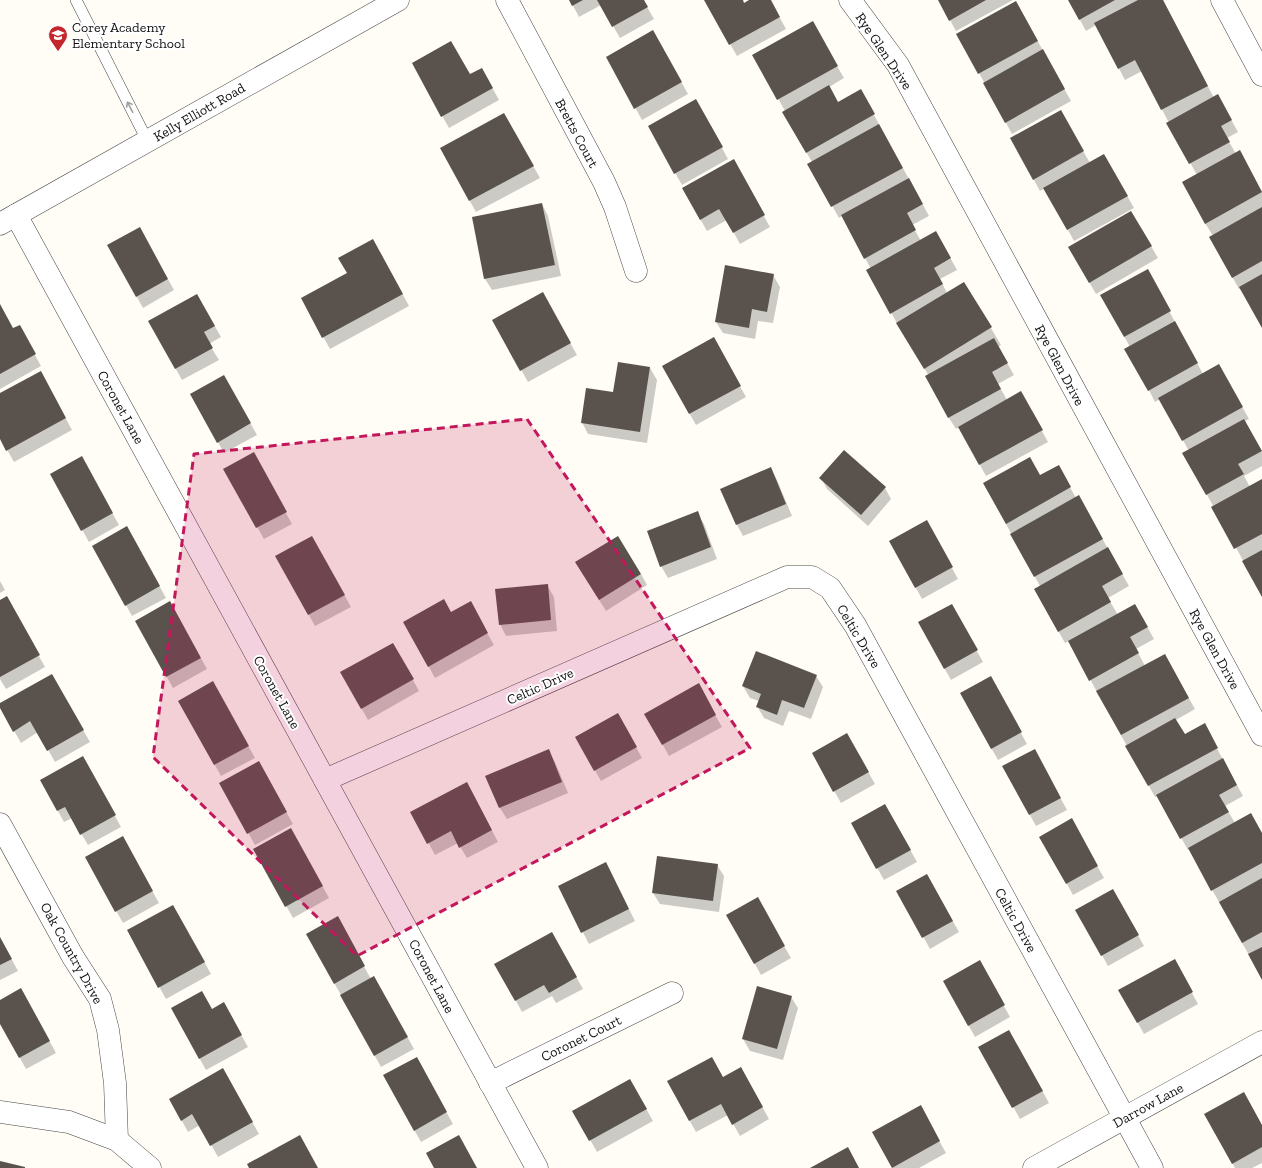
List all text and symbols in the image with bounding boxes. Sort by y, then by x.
street label: Rye Glen Drive [852,9,916,93]
place label: Corey Academy Elementary School [72,19,185,52]
school or university icon: Corey Academy Elementary School [47,24,69,52]
street label: Kelly Elliott Road [150,79,248,146]
street label: Bretts Court [551,96,602,171]
one-way arrow [126,101,134,113]
street label: Rye Glen Drive [1031,322,1088,409]
street label: Coronet Lane [93,368,148,447]
street label: Celtic Drive [833,601,884,671]
street label: Rye Glen Drive [1185,606,1244,693]
street label: Coronet Lane [249,653,304,732]
street label: Celtic Drive [504,664,576,709]
street label: Celtic Drive [991,885,1040,956]
street label: Oak Country Drive [37,899,107,1007]
street label: Coronet Lane [405,936,458,1016]
street label: Coronet Court [538,1011,625,1065]
street label: Darrow Lane [1110,1079,1187,1132]

